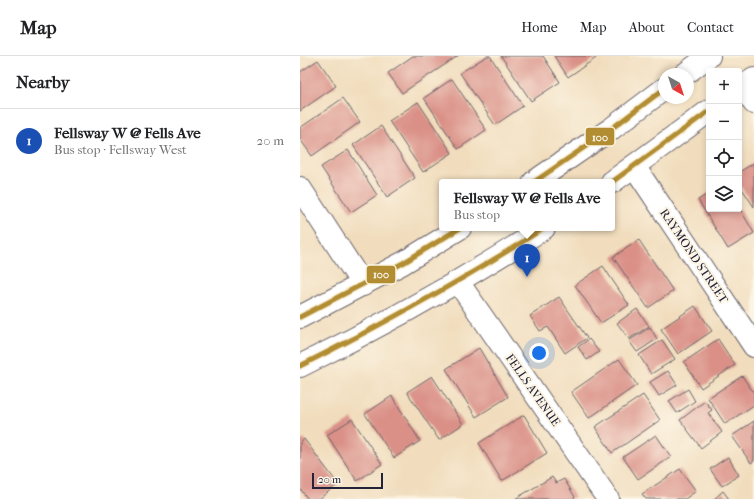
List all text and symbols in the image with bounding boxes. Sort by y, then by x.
text: Map [20,17,56,39]
text: Home [521,19,558,36]
text: Map [580,19,607,36]
text: About [629,19,665,36]
text: Contact [687,19,734,36]
north arrow [658,68,694,104]
map controls [706,68,742,212]
button: + [706,68,742,104]
text: Nearby [16,72,70,92]
button: − [706,104,742,140]
text: Fellsway W @ Fells Ave [54,124,201,142]
line badge: 100 [585,127,615,146]
text: 100 [592,131,608,144]
text: 1 [27,133,31,148]
text: 20 m [257,133,284,148]
button: locate [706,140,742,176]
text: Bus stop · Fellsway West [54,142,187,157]
button: layers [706,176,742,212]
popup [439,179,615,231]
text: Fellsway W @ Fells Ave [454,189,600,207]
street label: RAYMOND STREET [657,206,731,307]
text: Bus stop [454,207,500,222]
pin: 1 [514,244,540,277]
line badge: 100 [366,265,396,284]
text: 100 [373,268,389,281]
your location [529,343,549,363]
street label: FELLS AVENUE [503,351,563,429]
scale bar [312,471,383,490]
text: 20 m [318,473,341,486]

